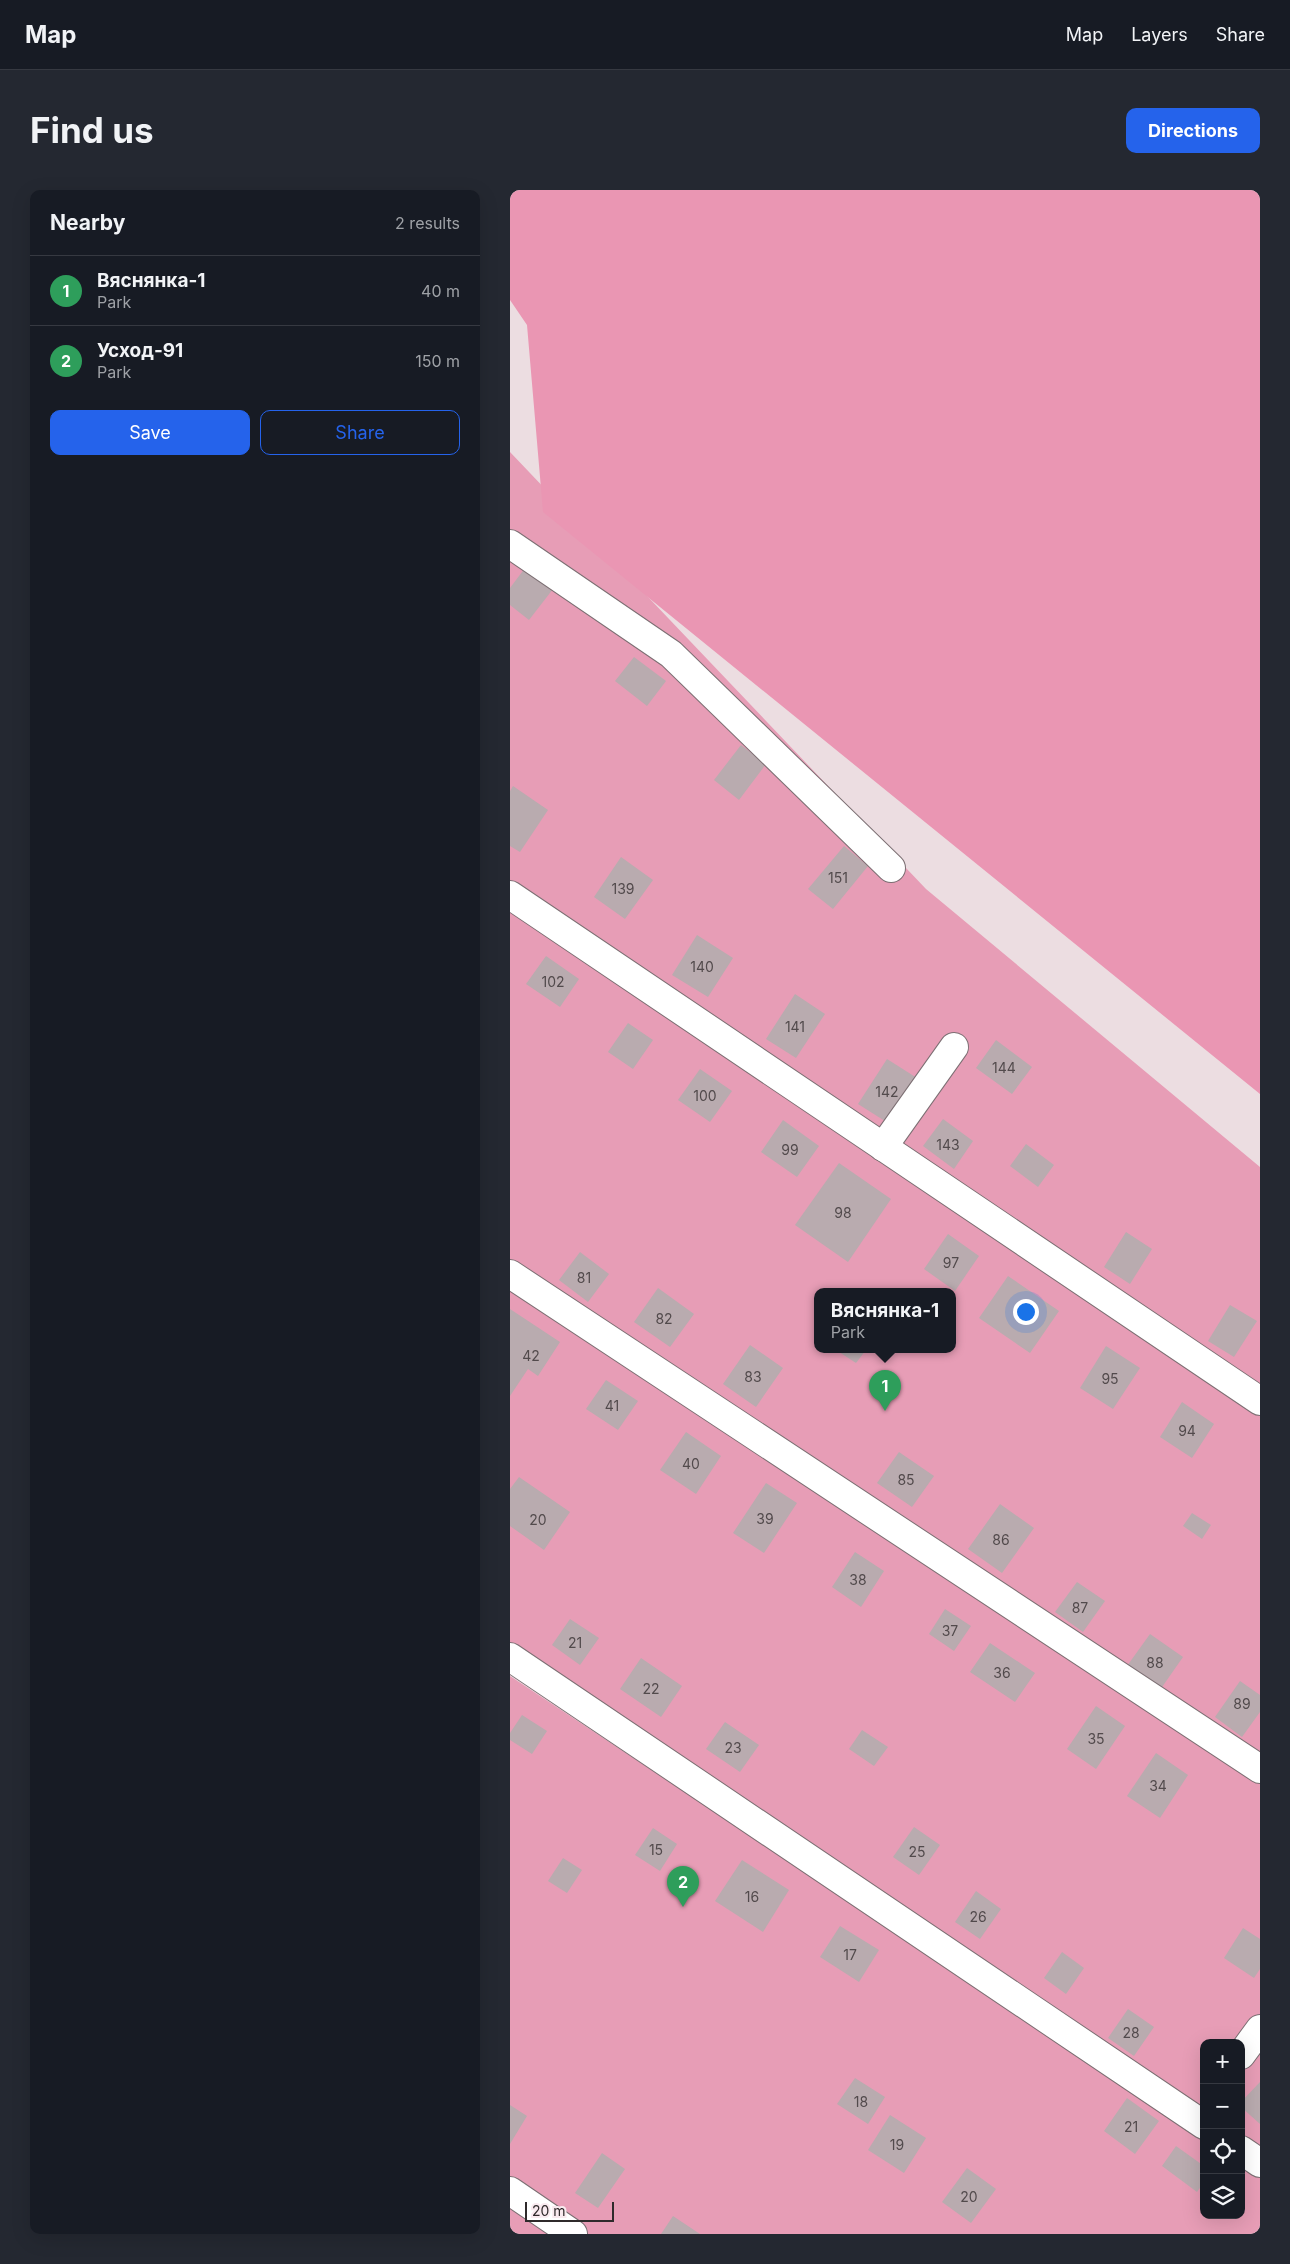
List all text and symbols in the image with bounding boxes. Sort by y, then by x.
text: Map [25,20,76,49]
text: Map [1066,24,1103,45]
text: Layers [1131,24,1188,45]
text: Share [1216,24,1265,45]
button: Directions [1126,108,1260,153]
text: Find us [30,109,154,151]
text: Nearby [50,210,125,235]
text: 2 results [395,213,460,233]
text: Вяснянка-1 [97,269,206,292]
text: 1 [63,281,69,301]
text: 40 m [421,281,460,301]
text: Park [97,292,131,312]
text: Усход-91 [97,339,183,362]
text: 2 [61,351,71,371]
text: 150 m [415,351,460,371]
text: Park [97,362,131,382]
button: Save [50,410,250,455]
button: Share [260,410,460,455]
house number: 151 [828,869,848,886]
house number: 139 [611,880,635,897]
house number: 140 [690,958,714,975]
house number: 102 [541,973,565,990]
house number: 141 [785,1018,805,1035]
house number: 144 [992,1059,1016,1076]
house number: 142 [875,1083,899,1100]
house number: 100 [693,1087,717,1104]
house number: 143 [936,1136,960,1153]
house number: 99 [781,1141,799,1158]
house number: 98 [834,1204,852,1221]
house number: 97 [943,1254,959,1271]
house number: 81 [577,1269,591,1286]
popup [814,1288,956,1353]
text: Вяснянка-1 [831,1299,939,1322]
your location [1013,1299,1039,1325]
house number: 82 [655,1310,673,1327]
text: Park [831,1322,865,1342]
house number: 42 [522,1347,540,1364]
house number: 83 [744,1368,762,1385]
pin: 1 [869,1370,901,1411]
house number: 95 [1101,1370,1119,1387]
house number: 41 [605,1397,619,1414]
house number: 94 [1178,1422,1196,1439]
house number: 40 [682,1455,700,1472]
house number: 85 [897,1471,915,1488]
house number: 39 [756,1510,774,1527]
house number: 20 [529,1511,547,1528]
house number: 86 [992,1531,1010,1548]
house number: 38 [849,1571,867,1588]
house number: 87 [1072,1599,1088,1616]
house number: 37 [942,1622,958,1639]
house number: 21 [568,1634,582,1651]
house number: 88 [1146,1654,1164,1671]
house number: 36 [993,1664,1011,1681]
house number: 22 [642,1680,660,1697]
house number: 89 [1233,1695,1251,1712]
house number: 35 [1087,1730,1105,1747]
house number: 23 [724,1739,742,1756]
house number: 34 [1149,1777,1167,1794]
house number: 15 [649,1841,663,1858]
house number: 25 [908,1843,926,1860]
pin: 2 [667,1866,699,1907]
house number: 16 [745,1888,759,1905]
house number: 26 [969,1908,987,1925]
house number: 17 [843,1946,857,1963]
house number: 28 [1122,2024,1140,2041]
map controls [1200,2039,1245,2219]
button: + [1200,2039,1245,2084]
button: − [1200,2084,1245,2129]
house number: 18 [854,2093,868,2110]
house number: 21 [1124,2118,1138,2135]
button: locate [1200,2129,1245,2174]
house number: 19 [890,2136,904,2153]
button: layers [1200,2174,1245,2219]
house number: 20 [960,2188,978,2205]
scale bar [525,2199,614,2222]
text: 20 m [532,2202,566,2219]

